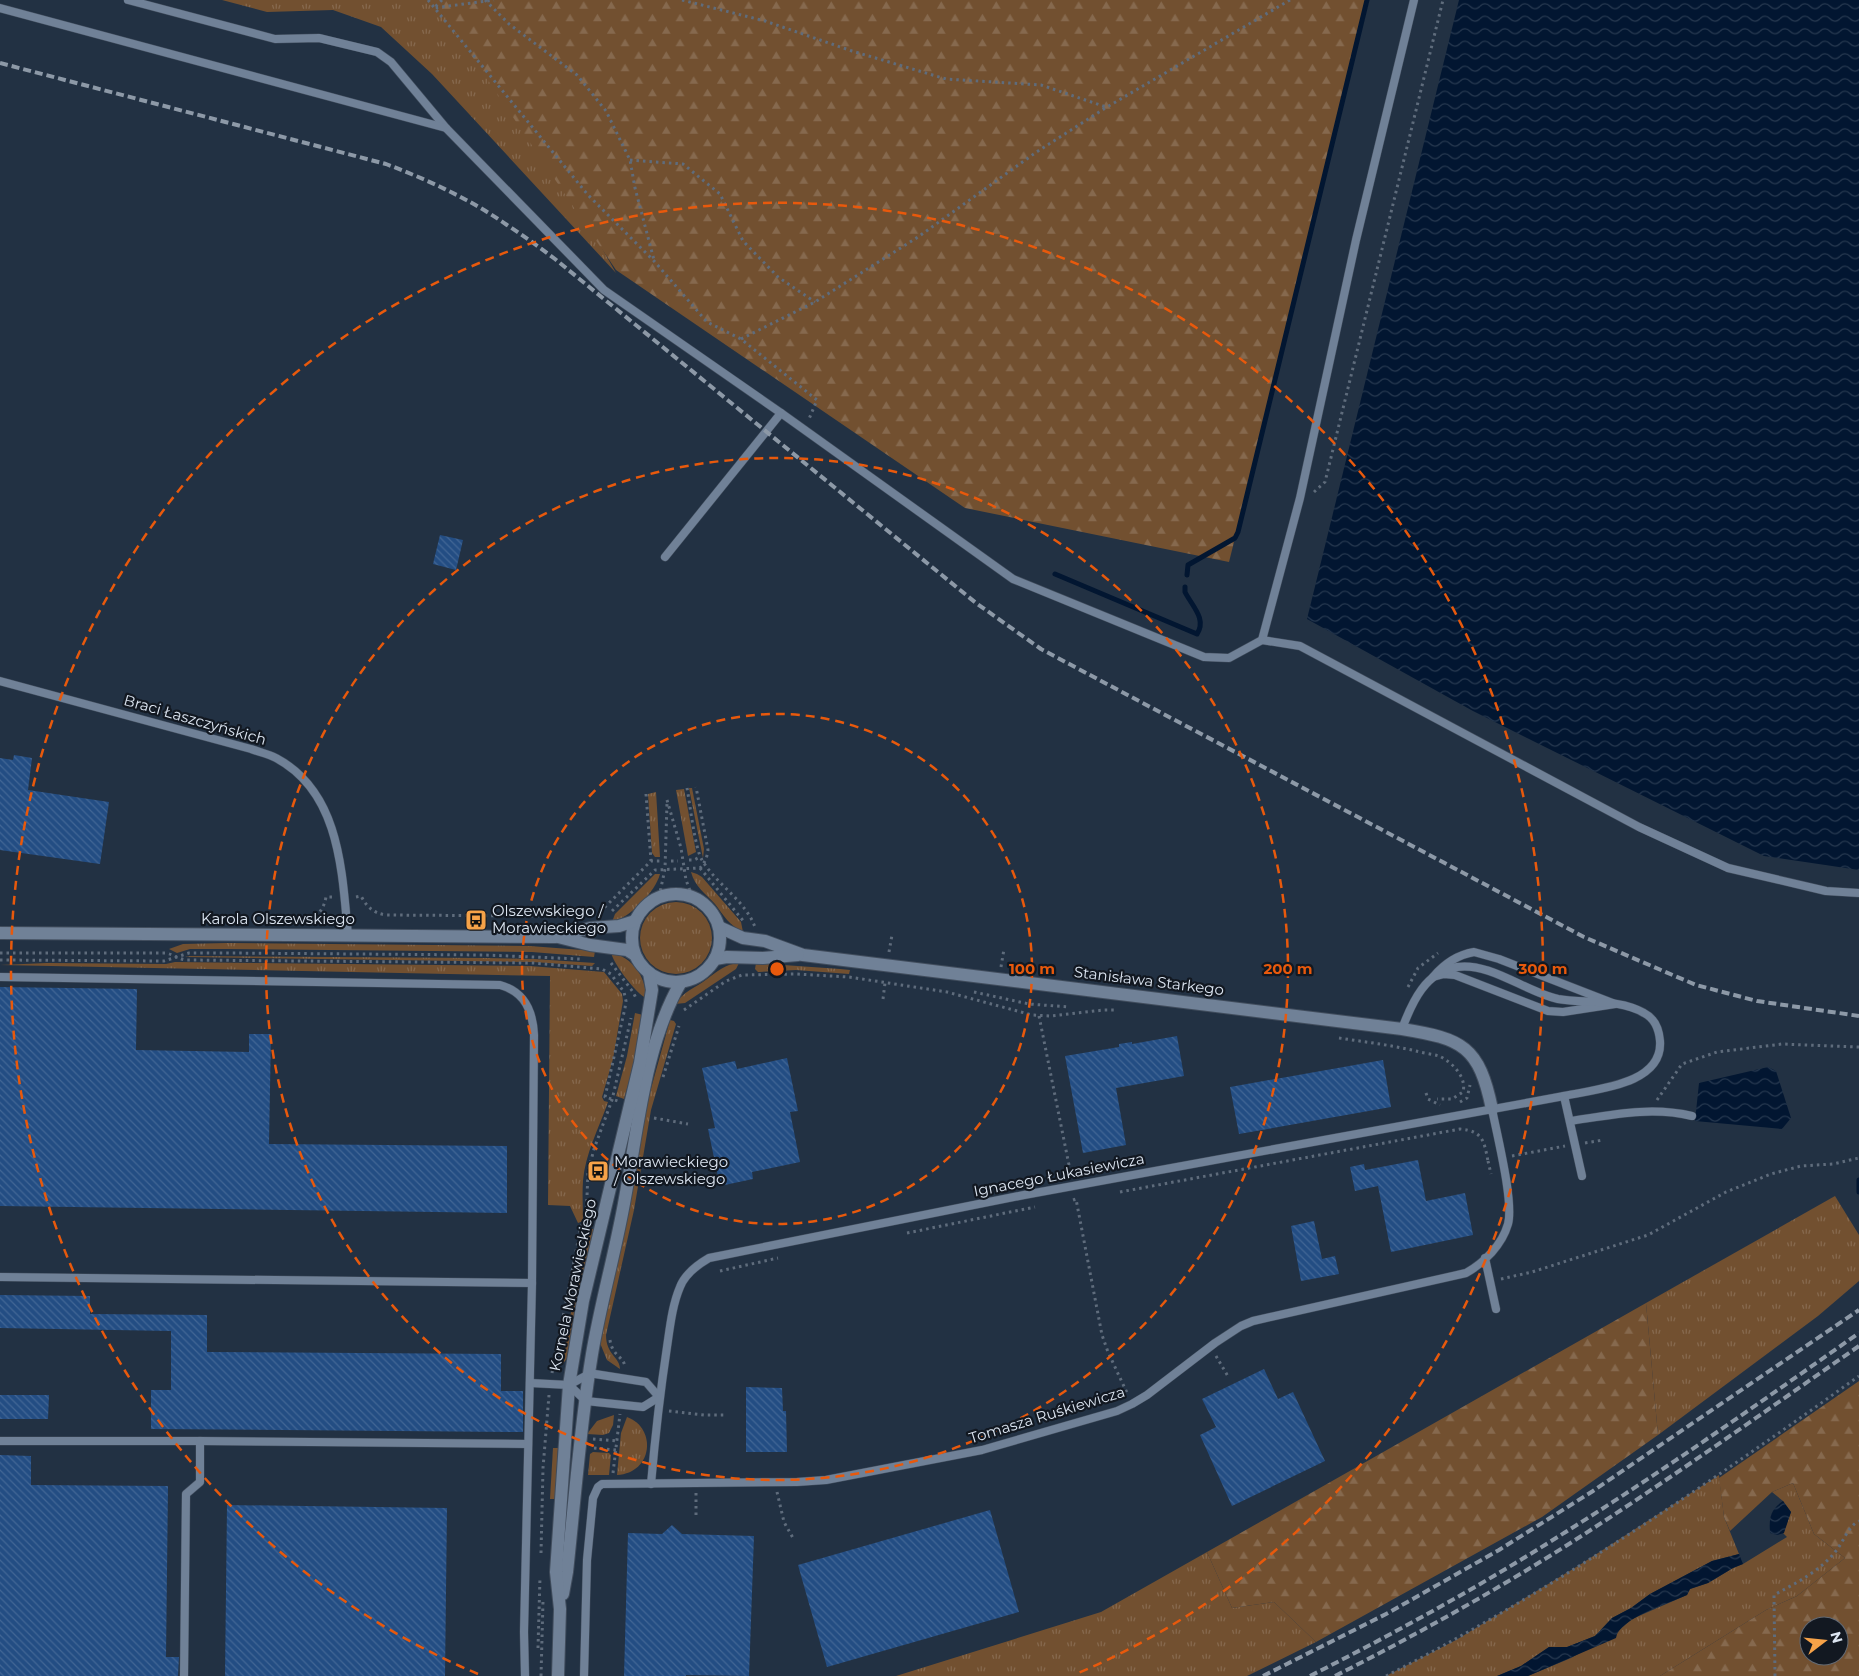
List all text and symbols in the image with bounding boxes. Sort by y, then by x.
street label: Braci Łaszczyńskich [122,690,269,749]
place label: Olszewskiego / Morawieckiego [492,901,606,937]
bus stop icon: Olszewskiego / Morawieckiego [464,908,488,932]
street label: Karola Olszewskiego [201,909,355,928]
text: 100 m [1009,959,1055,978]
text: 200 m [1263,959,1313,978]
text: 300 m [1517,959,1568,978]
centre of rings [768,960,786,978]
street label: Stanisława Starkego [1073,962,1225,999]
street label: Ignacego Łukasiewicza [972,1149,1146,1200]
place label: Morawieckiego / Olszewskiego [613,1152,728,1188]
bus stop icon: Morawieckiego / Olszewskiego [586,1159,610,1183]
street label: Kornela Morawieckiego [545,1197,600,1373]
street label: Tomasza Ruśkiewicza [967,1382,1127,1447]
north arrow [1799,1616,1849,1666]
text: N [1826,1629,1847,1645]

